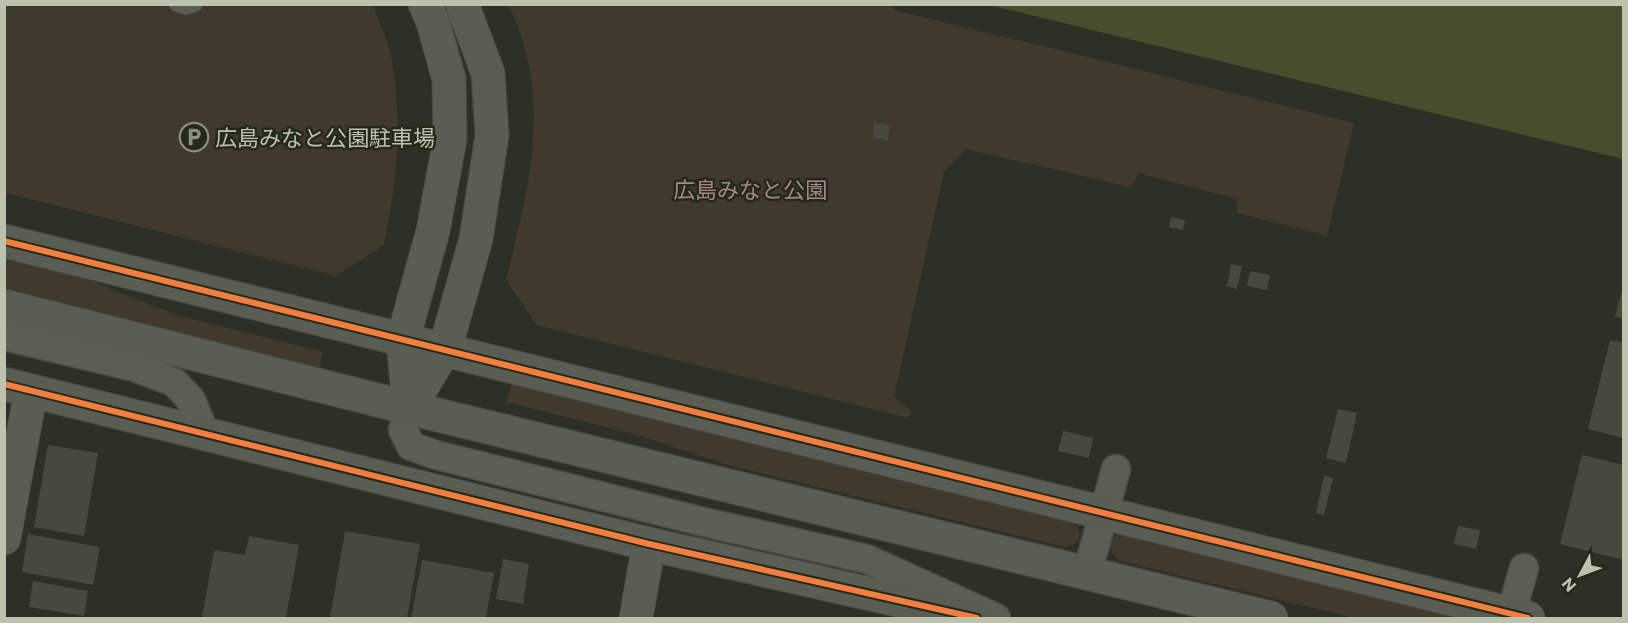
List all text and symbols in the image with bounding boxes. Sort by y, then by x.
parking icon: 広島みなと公園駐車場 [178,121,210,153]
place label: 広島みなと公園駐車場 [215,124,435,151]
park label: 広島みなと公園 [673,176,827,203]
north arrow [1550,545,1610,605]
text: N [1557,574,1579,596]

